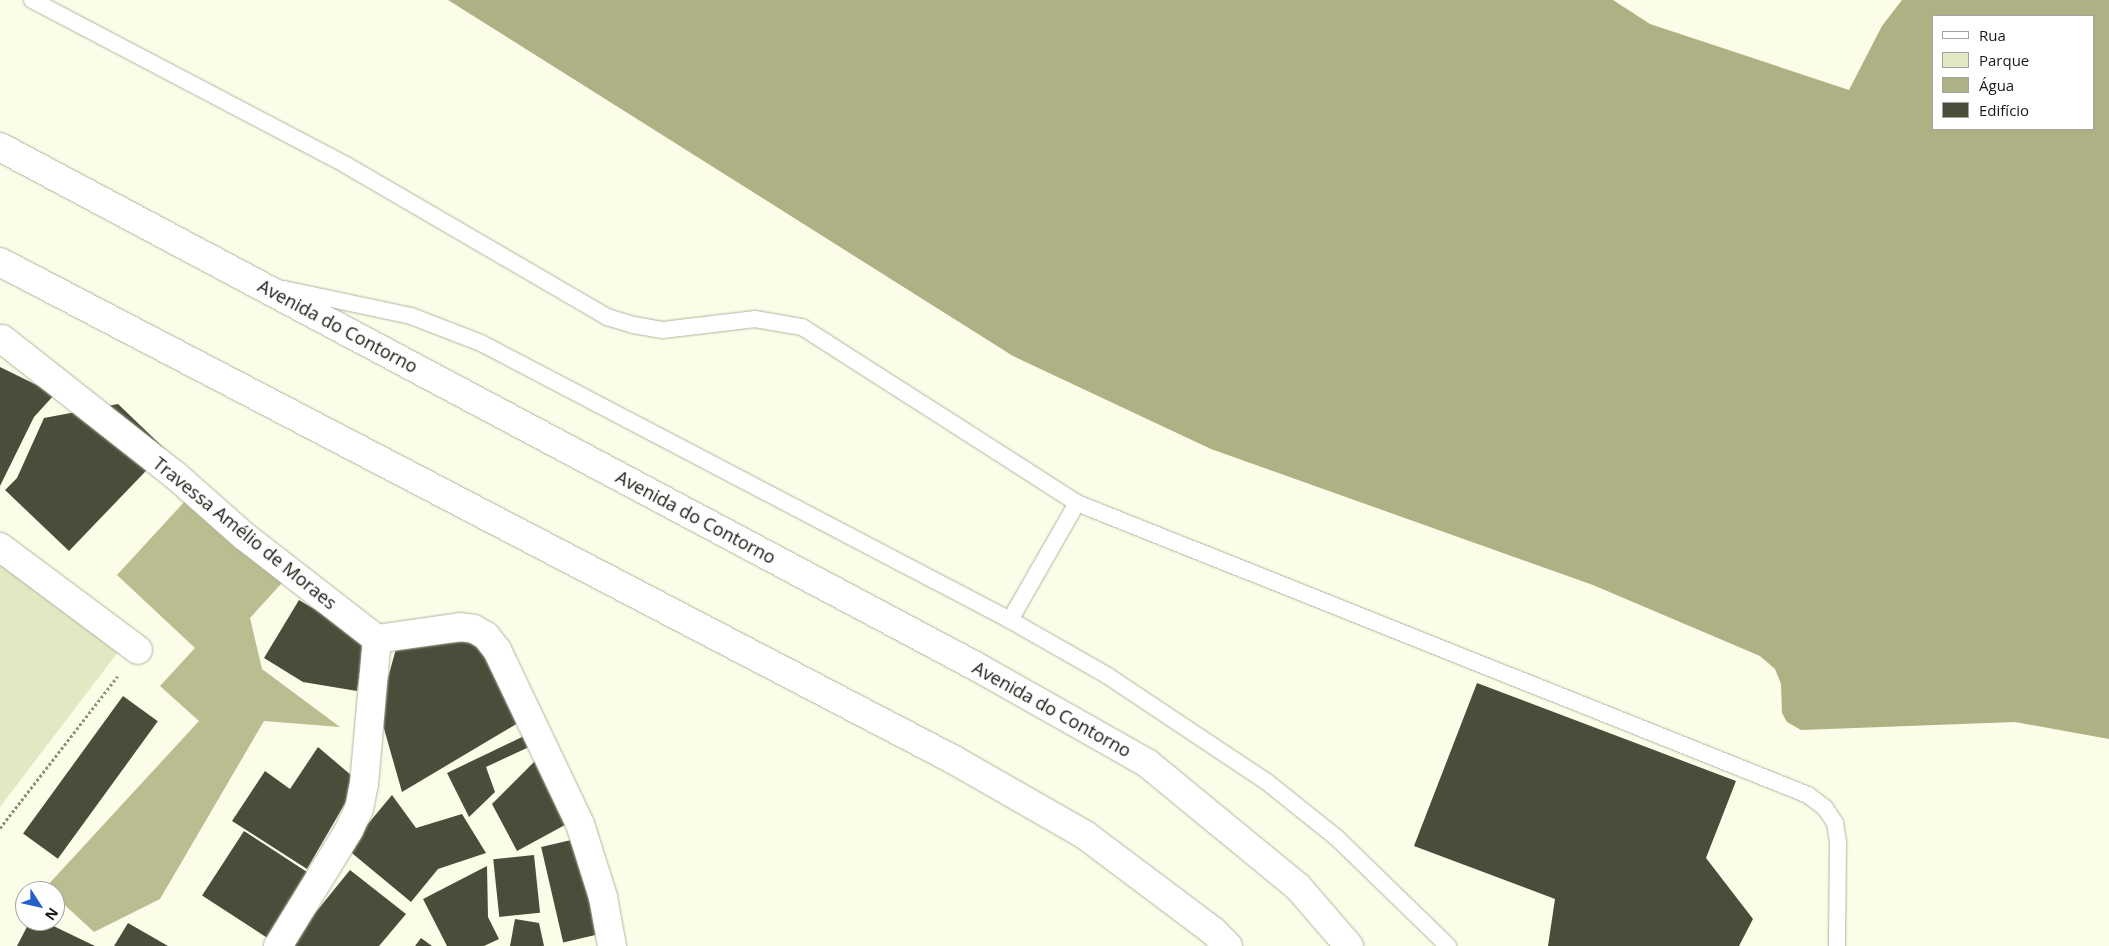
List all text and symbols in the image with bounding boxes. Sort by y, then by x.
legend [1932,15,2094,130]
text: Rua [1979,25,2006,45]
text: Parque [1979,50,2029,70]
text: Água [1979,75,2014,95]
text: Edifício [1979,100,2029,120]
street label: Avenida do Contorno [254,275,422,377]
street label: Travessa Amélio de Moraes [149,452,341,614]
street label: Avenida do Contorno [612,466,780,568]
street label: Avenida do Contorno [969,656,1135,762]
north arrow [15,881,65,931]
text: N [41,904,63,924]

